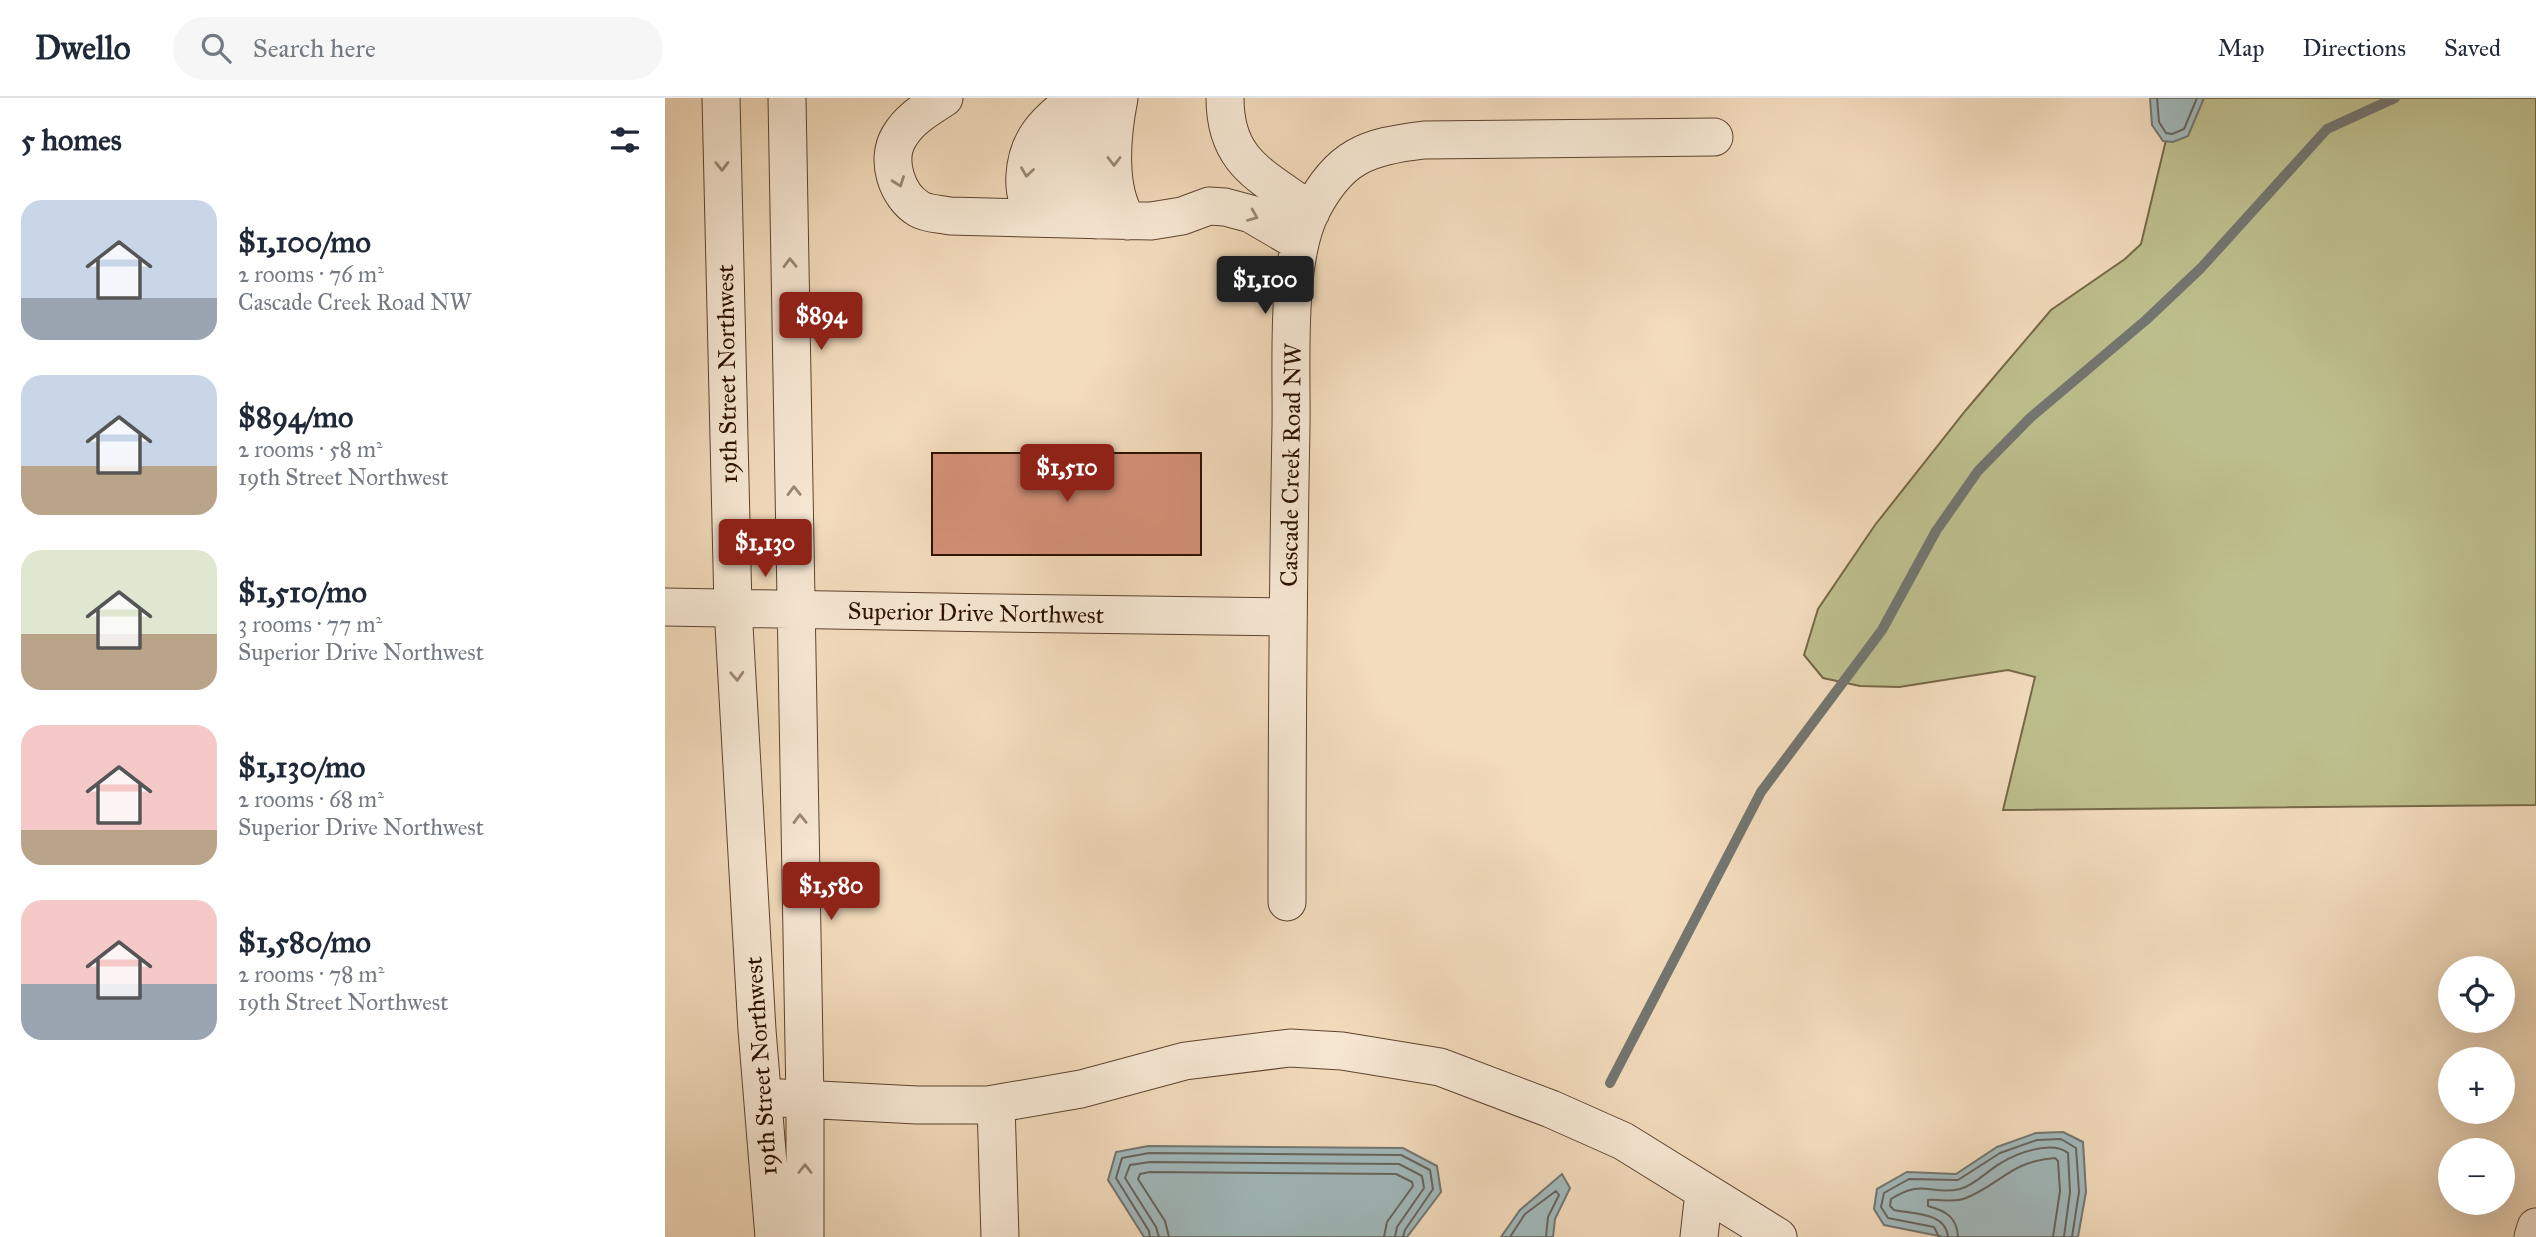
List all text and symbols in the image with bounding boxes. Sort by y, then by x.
search box [173,17,663,80]
text: Dwello [35,28,131,68]
icon: search [197,29,235,67]
text: Search here [253,32,376,64]
text: Map [2218,33,2265,63]
text: Directions [2303,33,2406,63]
text: Saved [2444,33,2501,63]
icon: filters [606,121,644,159]
text: 5 homes [21,122,122,158]
one-way arrow [1106,156,1122,166]
one-way arrow [714,161,730,172]
one-way arrow [1020,166,1035,178]
one-way arrow [890,175,904,187]
one-way arrow [1247,208,1259,222]
text: $1,100/mo [238,224,371,260]
icon: home [77,228,161,312]
pin: $1,100 [1208,256,1322,316]
one-way arrow [783,257,798,268]
text: 2 rooms · 76 m² [238,260,384,288]
street label: 19th Street Northwest [710,264,744,484]
text: $1,100 [1233,265,1297,293]
text: Cascade Creek Road NW [238,288,471,316]
pin: $894 [780,292,862,352]
text: $894 [795,301,847,329]
street label: Cascade Creek Road NW [1274,342,1308,587]
text: $894/mo [238,399,353,435]
icon: home [77,403,161,487]
text: 2 rooms · 58 m² [238,435,383,463]
pin: $1,510 [1010,444,1124,504]
text: $1,510 [1036,453,1098,481]
text: 19th Street Northwest [238,463,448,491]
one-way arrow [787,485,802,496]
pin: $1,130 [708,519,822,579]
text: $1,130 [735,528,795,556]
text: $1,510/mo [238,574,367,610]
icon: home [77,578,161,662]
street label: Superior Drive Northwest [847,596,1105,630]
text: 3 rooms · 77 m² [238,610,382,638]
text: Superior Drive Northwest [238,638,484,666]
one-way arrow [729,671,744,682]
text: $1,130/mo [238,749,365,785]
icon: home [77,753,161,837]
text: 2 rooms · 68 m² [238,785,384,813]
text: Superior Drive Northwest [238,813,484,841]
one-way arrow [792,813,808,824]
pin: $1,580 [774,862,888,922]
text: $1,580 [799,871,863,899]
text: $1,580/mo [238,924,371,960]
icon: home [77,928,161,1012]
street label: 19th Street Northwest [738,955,784,1177]
map controls [2438,956,2515,1215]
button: locate [2438,956,2515,1033]
text: 2 rooms · 78 m² [238,960,384,988]
text: 19th Street Northwest [238,988,448,1016]
button: + [2438,1047,2515,1124]
button: − [2438,1138,2515,1215]
one-way arrow [797,1163,813,1173]

